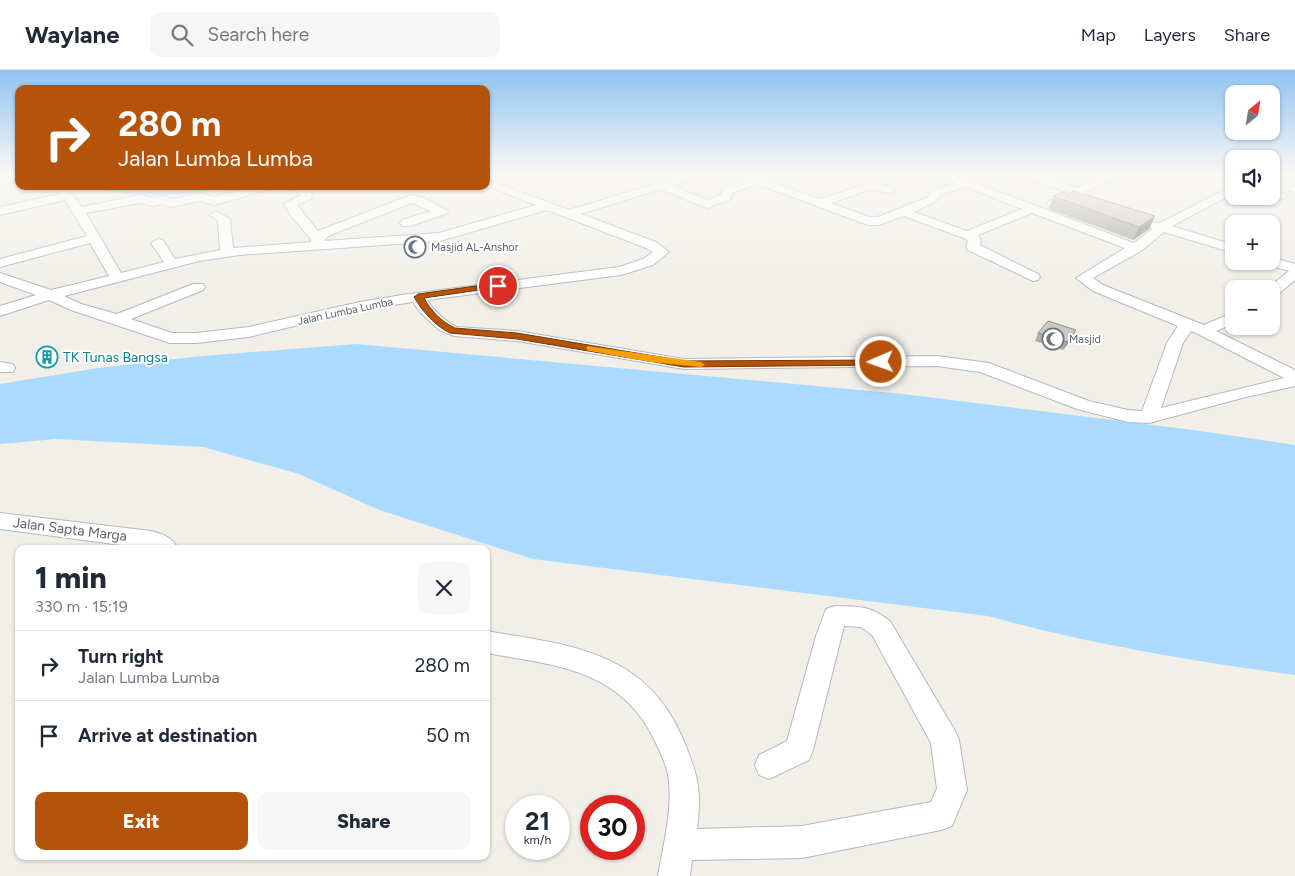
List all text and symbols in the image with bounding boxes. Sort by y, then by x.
search box [150,12,500,57]
text: Waylane [25,20,120,49]
icon: search [168,21,196,49]
text: Search here [208,23,309,46]
text: Map [1081,24,1116,46]
text: Layers [1144,24,1196,46]
text: Share [1224,24,1270,46]
north arrow [1225,85,1280,140]
map controls [1225,85,1280,335]
text: 280 m [118,103,221,145]
icon: right [35,105,100,170]
text: Jalan Lumba Lumba [118,145,313,172]
button: sound [1225,150,1280,205]
button: + [1225,215,1280,270]
mosque icon: Masjid AL-Anshor [403,235,427,259]
place label: Masjid AL-Anshor [431,241,519,254]
pin [477,265,519,307]
icon: arrive [484,272,512,300]
button: − [1225,280,1280,335]
street label: Jalan Lumba Lumba [296,295,394,328]
mosque icon: Masjid [1041,327,1065,351]
place label: Masjid [1069,333,1101,346]
position arrow [854,335,906,387]
building icon: TK Tunas Bangsa [35,345,59,369]
place label: TK Tunas Bangsa [63,349,168,366]
street label: Jalan Sapta Marga [12,514,128,545]
text: 1 min [35,559,107,596]
button: close [418,562,470,614]
text: 330 m · 15:19 [35,597,128,616]
text: Turn right [78,645,164,668]
icon: right [35,652,63,680]
text: 280 m [415,654,470,677]
text: Jalan Lumba Lumba [78,668,220,687]
icon: arrive [35,722,63,750]
text: Arrive at destination [78,724,257,747]
text: 50 m [426,724,470,747]
button: Exit [35,792,248,850]
button: Share [258,792,470,850]
speed limit sign: 30 [580,795,645,860]
text: 21 [525,806,550,836]
text: km/h [524,833,551,847]

